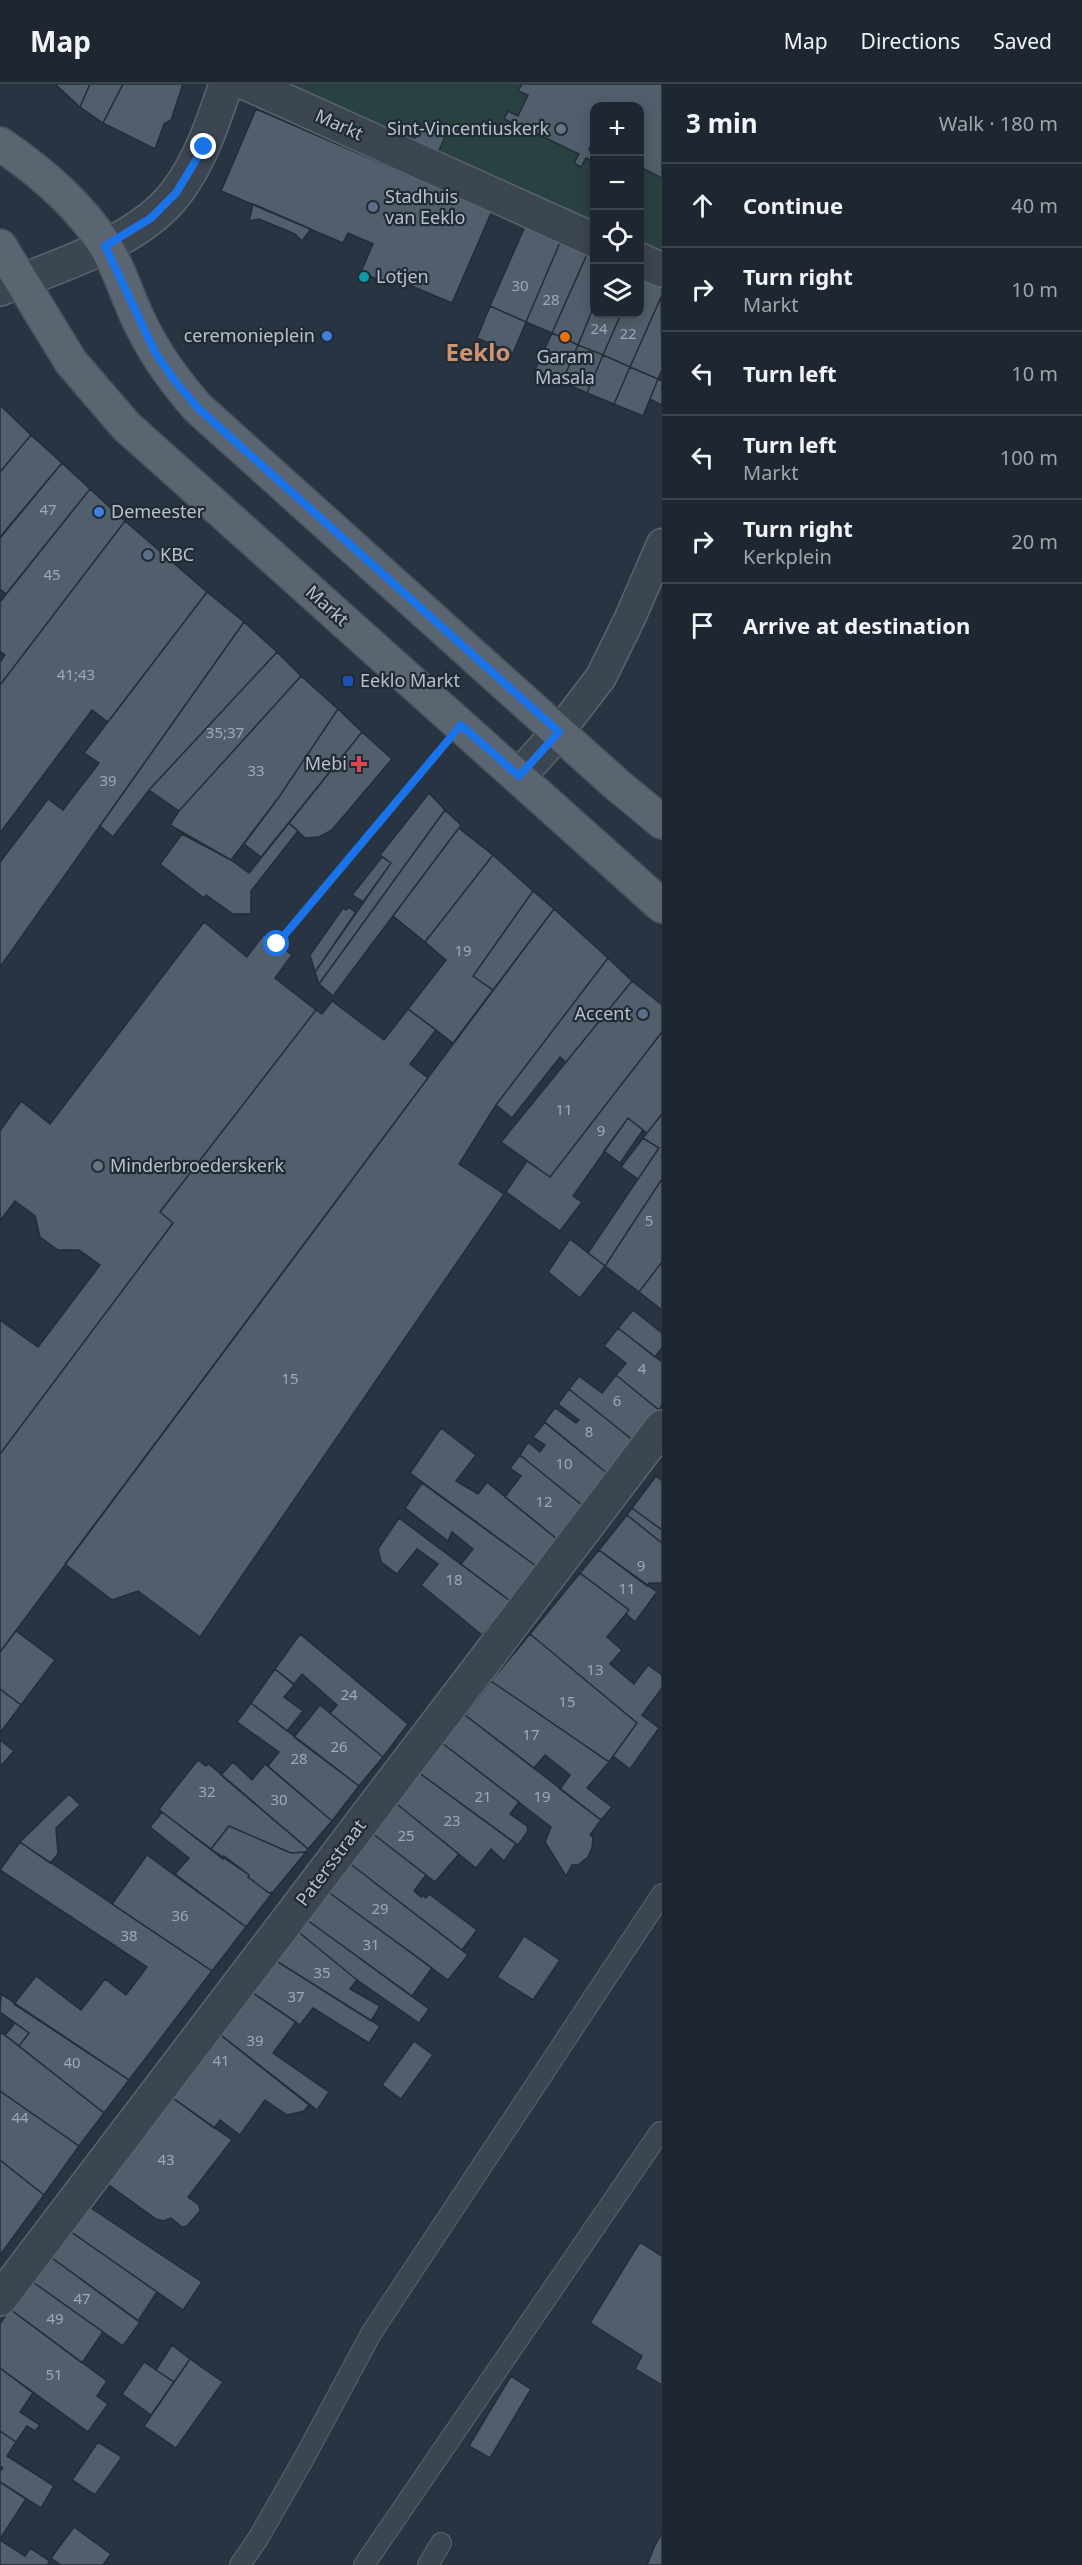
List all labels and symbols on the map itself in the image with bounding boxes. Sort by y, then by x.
street label: Markt [312,103,368,145]
place label: Sint-Vincentiuskerk [387,116,549,140]
marker: Sint-Vincentiuskerk [554,122,568,136]
route end [190,133,216,159]
place label: Stadhuis van Eeklo [385,184,465,229]
marker: Stadhuis van Eeklo [366,200,380,214]
place label: Lotjen [376,264,429,288]
marker: Lotjen [357,270,371,284]
house number: 30 [511,275,529,295]
house number: 28 [542,289,560,309]
house number: 24 [590,318,608,338]
place label: ceremonieplein [184,323,315,347]
house number: 22 [619,323,637,343]
marker: ceremonieplein [320,329,334,343]
marker: Garam Masala [558,330,572,344]
district label: Eeklo [446,335,510,368]
place label: Garam Masala [535,344,595,389]
house number: 47 [39,499,57,519]
place label: Demeester [111,499,205,523]
marker: Demeester [92,505,106,519]
place label: KBC [160,542,194,566]
marker: KBC [141,548,155,562]
house number: 45 [43,564,61,584]
street label: Markt [301,580,355,631]
house number: 41;43 [57,664,95,684]
place label: Eeklo Markt [360,668,460,692]
marker: Eeklo Markt [341,674,355,688]
house number: 35;37 [206,722,244,742]
place label: Mebi [305,751,347,775]
marker: Mebi [352,757,366,771]
house number: 33 [247,760,265,780]
house number: 39 [99,770,117,790]
route start [263,930,289,956]
house number: 19 [454,940,472,960]
place label: Accent [574,1001,631,1025]
marker: Accent [636,1007,650,1021]
house number: 11 [555,1099,573,1119]
house number: 9 [597,1120,605,1140]
place label: Minderbroederskerk [110,1153,284,1177]
marker: Minderbroederskerk [91,1159,105,1173]
house number: 5 [645,1210,653,1230]
house number: 4 [638,1358,647,1378]
house number: 15 [281,1368,299,1388]
house number: 6 [613,1390,621,1410]
house number: 8 [585,1421,593,1441]
house number: 10 [555,1453,573,1473]
house number: 12 [535,1491,553,1511]
house number: 9 [637,1555,645,1575]
house number: 18 [445,1569,463,1589]
house number: 11 [618,1578,636,1598]
house number: 13 [586,1659,604,1679]
house number: 24 [340,1684,358,1704]
house number: 15 [558,1691,576,1711]
house number: 17 [522,1724,540,1744]
house number: 26 [330,1736,348,1756]
house number: 28 [290,1748,308,1768]
house number: 32 [198,1781,216,1801]
house number: 21 [474,1786,492,1806]
house number: 19 [533,1786,551,1806]
house number: 30 [270,1789,288,1809]
house number: 23 [443,1810,461,1830]
street label: Patersstraat [290,1814,371,1911]
house number: 25 [397,1825,415,1845]
house number: 29 [371,1898,389,1918]
house number: 36 [171,1905,189,1925]
house number: 38 [120,1925,138,1945]
house number: 31 [362,1934,380,1954]
house number: 35 [313,1962,331,1982]
house number: 37 [287,1986,305,2006]
house number: 39 [246,2030,264,2050]
house number: 41 [212,2050,230,2070]
house number: 40 [63,2052,81,2072]
house number: 44 [11,2107,29,2127]
house number: 43 [157,2149,175,2169]
house number: 47 [73,2288,91,2308]
house number: 49 [46,2308,64,2328]
house number: 51 [45,2364,63,2384]

